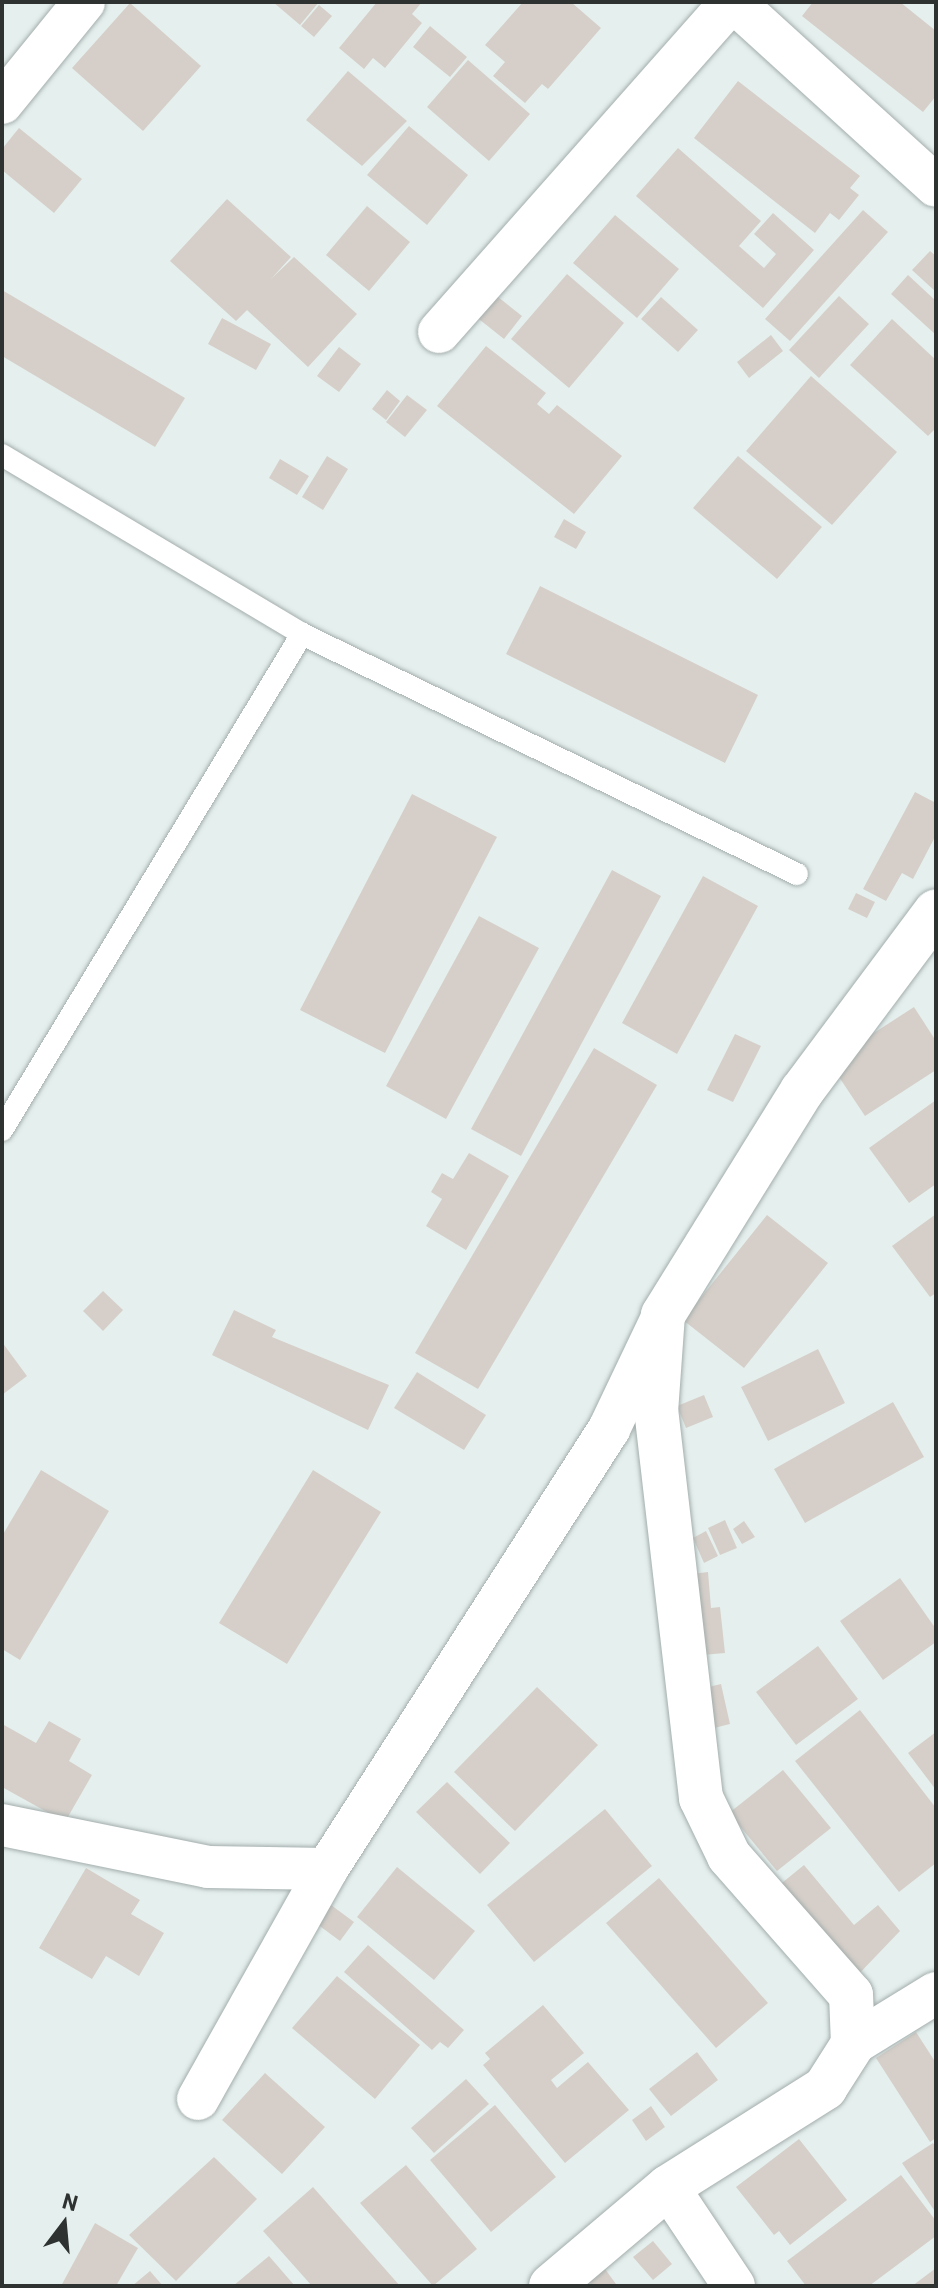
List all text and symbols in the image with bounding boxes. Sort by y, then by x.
north arrow [24,2184,104,2264]
text: N [60,2186,81,2215]

